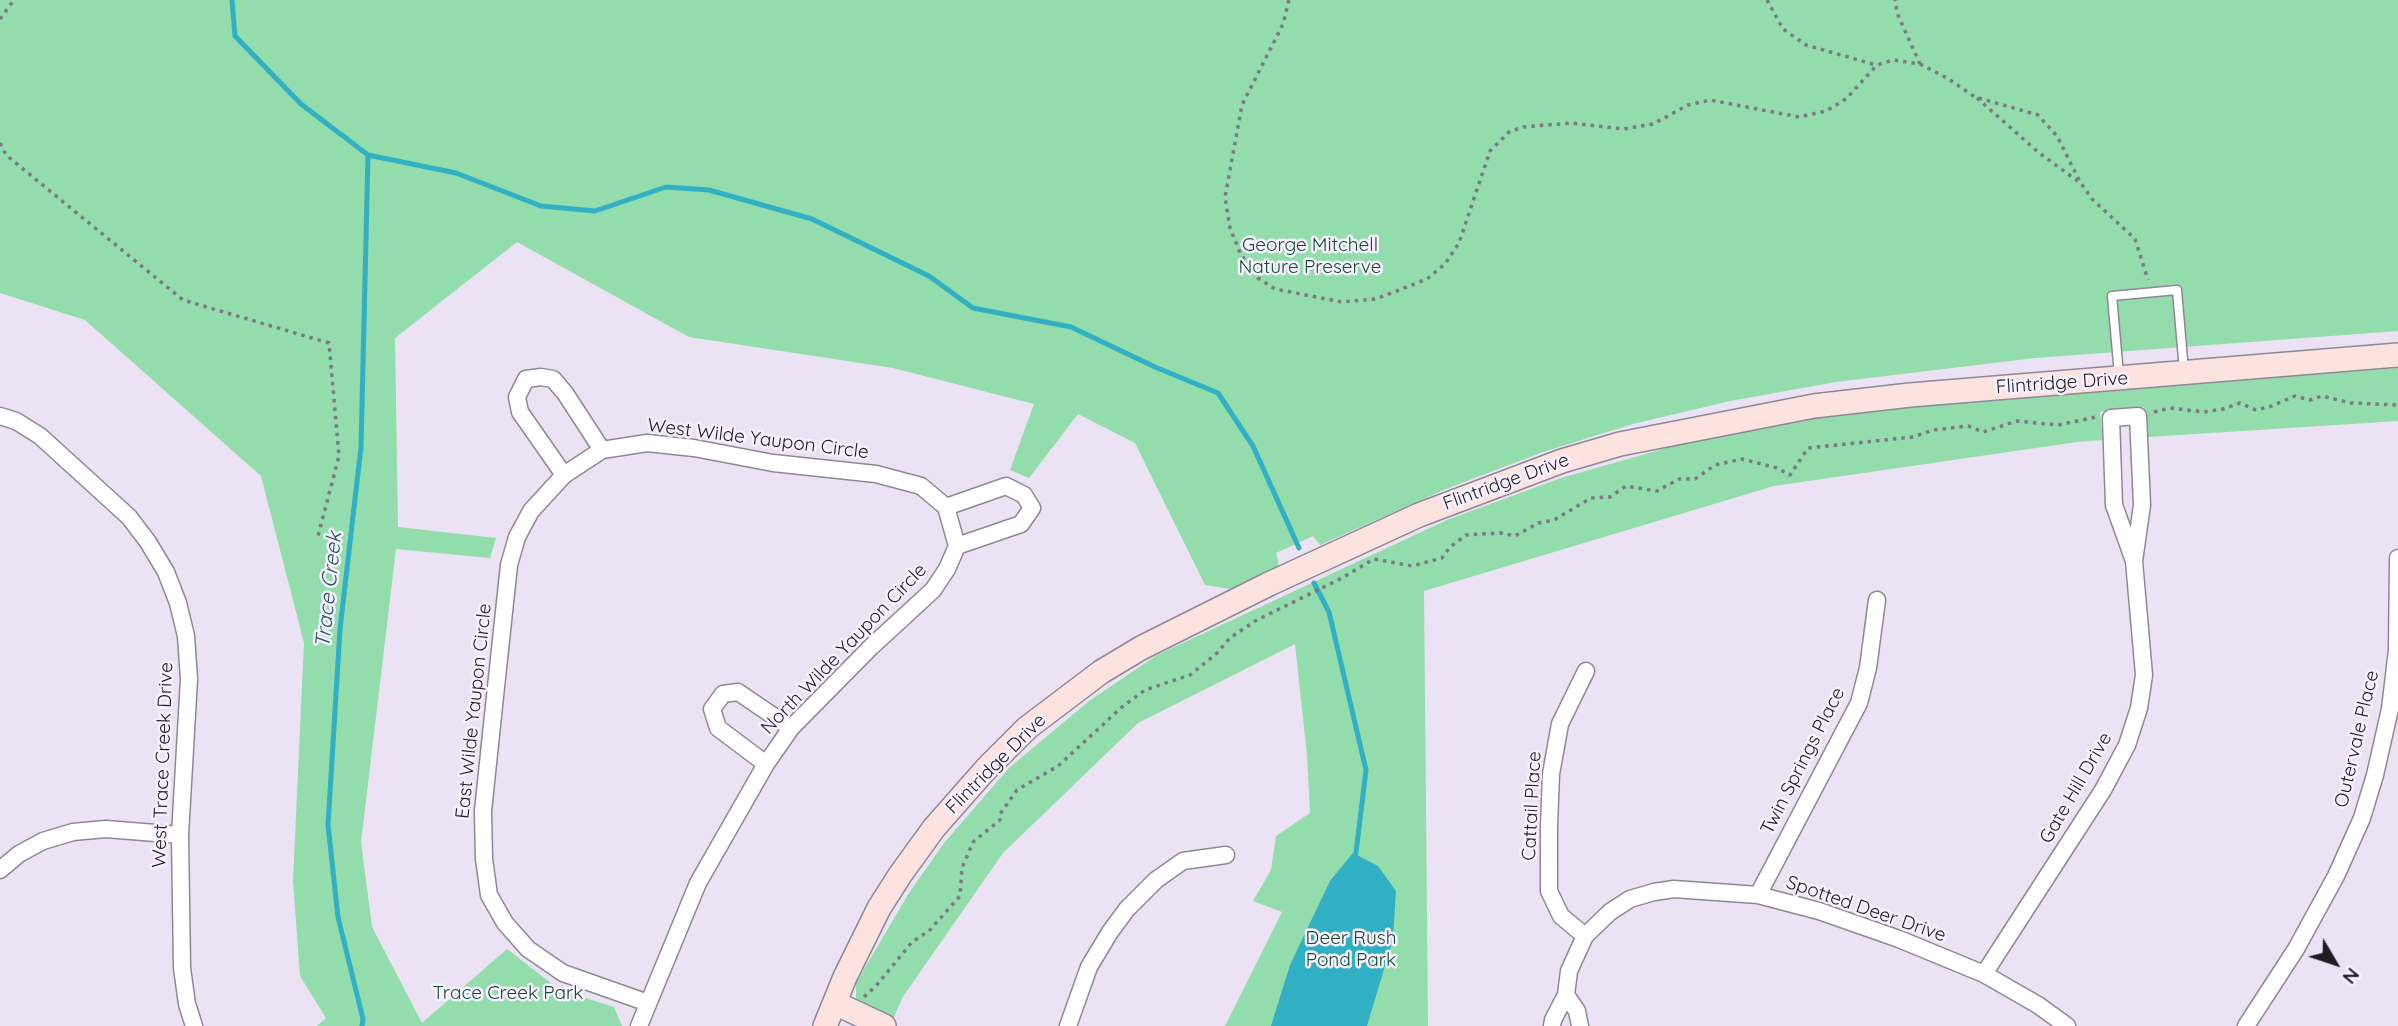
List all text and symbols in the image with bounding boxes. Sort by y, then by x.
park label: George Mitchell Nature Preserve [1239,234,1381,278]
street label: Flintridge Drive [1995,367,2129,399]
street label: West Wilde Yaupon Circle [646,414,870,464]
street label: Flintridge Drive [1440,449,1572,515]
water label: Trace Creek [310,531,348,649]
street label: North Wilde Yaupon Circle [756,559,932,739]
street label: East Wilde Yaupon Circle [451,602,497,820]
street label: West Trace Creek Drive [148,662,178,868]
street label: Outervale Place [2330,668,2384,810]
street label: Twin Springs Place [1756,684,1850,838]
street label: Flintridge Drive [941,709,1051,819]
street label: Gate Hill Drive [2035,728,2117,848]
street label: Cattail Place [1518,751,1546,861]
street label: Spotted Deer Drive [1783,871,1949,947]
park label: Deer Rush Pond Park [1306,927,1396,971]
north arrow [2300,928,2370,998]
text: N [2338,963,2365,989]
park label: Trace Creek Park [432,982,584,1004]

